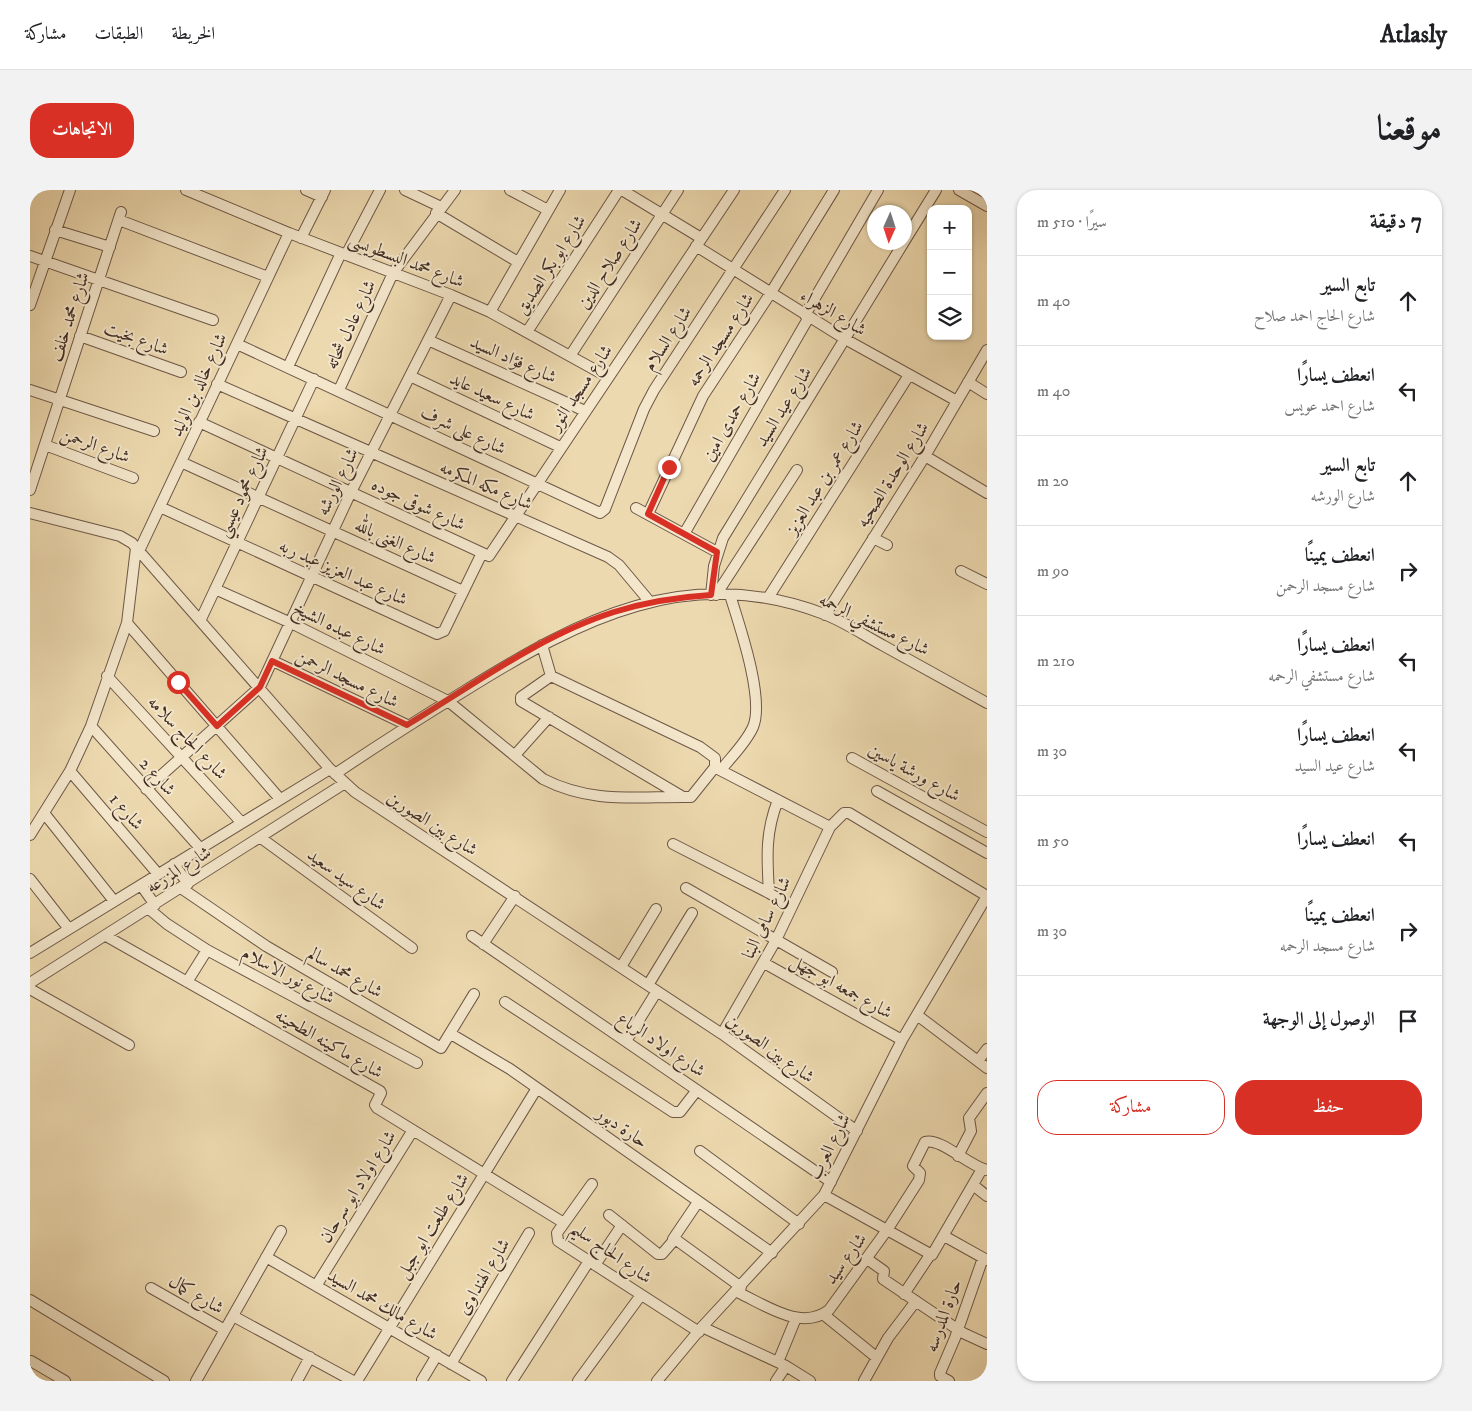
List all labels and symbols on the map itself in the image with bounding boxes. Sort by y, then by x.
north arrow [867,205,912,250]
street label: شارع ابو بكر الصديق [511,211,594,321]
street label: شارع صلاح الدين [573,214,651,316]
street label: شارع محمد البسطويسى [344,229,467,296]
street label: شارع محمد خلف [45,269,98,366]
street label: شارع عادل شحاته [321,277,384,374]
street label: شارع الزهراء [794,285,870,344]
street label: شارع مسجد الرحمه [683,289,762,393]
street label: شارع السلام [639,302,700,378]
street label: شارع بخيت [100,317,171,364]
street label: شارع خالد بن الوليد [165,330,235,442]
street label: شارع فؤاد السيد [465,331,560,392]
street label: شارع مسجد النور [543,341,620,439]
street label: شارع عيد السيد [751,363,820,453]
street label: شارع سعيد عايد [445,368,538,429]
street label: شارع حمدى امين [698,369,769,467]
street label: شارع على شرف [415,402,509,463]
street label: شارع عمر بن عبد العزيز [780,417,871,542]
street label: شارع الوحدة الصحيه [852,418,937,534]
street label: شارع الرحمن [56,423,133,472]
street label: شارع محمود عيسي [212,443,278,543]
street label: شارع الورشه [312,445,366,521]
route end [658,456,681,479]
street label: شارع مكه المكرمه [435,457,536,518]
street label: شارع شوقى جوده [366,474,468,539]
street label: شارع الغنى بالله [350,511,441,572]
street label: شارع عبد العزيز عبد ربه [274,535,411,614]
street label: شارع مستشفي الرحمه [813,589,933,667]
street label: شارع عبده الشيخ [287,597,389,664]
street label: شارع مسجد الرحمن [291,645,402,716]
route start [167,671,190,694]
street label: شارع الحاج سلامه [140,691,231,787]
street label: شارع ورشة ياسين [863,739,964,810]
street label: شارع 2 [132,753,180,803]
street label: شارع بين الصورين [381,787,481,864]
street label: شارع 1 [102,789,148,837]
street label: شارع المزرعه [142,841,217,901]
street label: شارع سيد سعيد [301,844,390,918]
street label: شارع سامى البنا [738,873,799,964]
street label: شارع نور الاسلام [236,942,338,1013]
street label: شارع محمد سالم [302,943,386,1007]
street label: شارع جمعه ابو جهل [785,950,896,1027]
street label: شارع ماكينه الطحينه [270,1004,387,1086]
street label: شارع اولاد الرباع [611,1007,709,1085]
street label: شارع بين الصورين [720,1010,818,1091]
street label: حارة دبور [590,1101,652,1154]
street label: شارع العرب [804,1110,859,1185]
street label: شارع اولاد ابو سرحان [315,1127,404,1249]
street label: شارع طلعت ابو جبل [392,1169,477,1284]
street label: شارع الحاج سليم [563,1217,656,1294]
street label: شارع سيد [820,1229,874,1291]
street label: شارع الهنداوى [453,1235,518,1321]
street label: شارع مالك محمد السيد [321,1265,441,1348]
street label: شارع كمال [163,1270,228,1322]
street label: حارة المدرسه [921,1277,967,1355]

